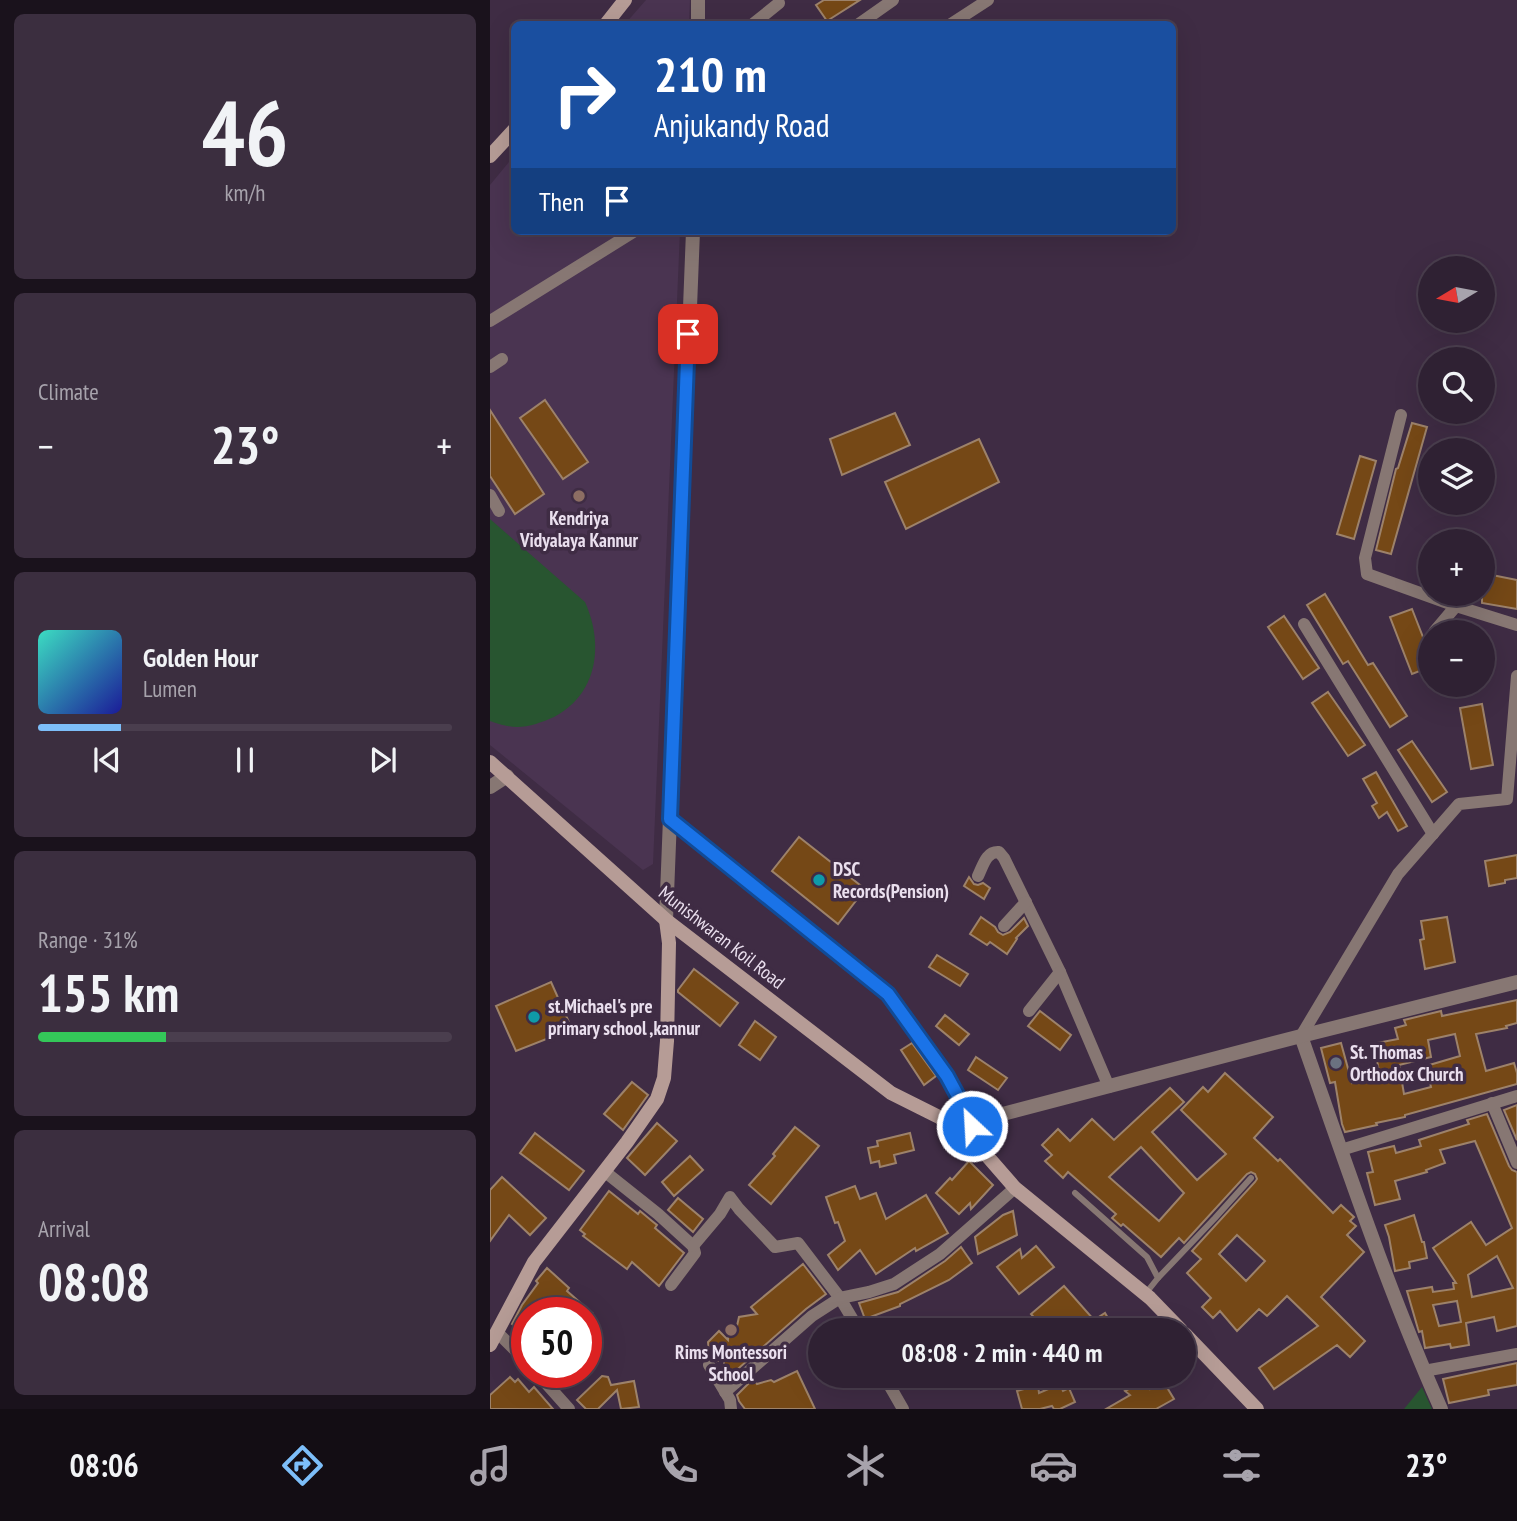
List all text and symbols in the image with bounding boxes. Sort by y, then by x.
text: 210 m [654,42,767,106]
icon: right [539,49,630,140]
text: 46 [202,73,289,191]
text: Anjukandy Road [654,104,830,146]
text: km/h [225,178,265,207]
icon: arrive [598,182,636,220]
text: Then [539,185,584,218]
north arrow [1418,256,1494,332]
map controls [1418,256,1495,697]
pin [658,304,718,364]
icon: arrive [669,315,707,353]
button: search [1418,347,1495,424]
text: Climate [38,377,99,406]
text: 23° [211,411,279,478]
text: − [38,421,54,470]
text: + [436,421,452,470]
button: layers [1418,438,1495,515]
marker: Kendriya Vidyalaya Kannur [571,488,587,504]
place label: Kendriya Vidyalaya Kannur [519,506,638,552]
button: + [1418,529,1495,606]
button: − [1418,620,1495,697]
text: Golden Hour [143,641,258,674]
text: Lumen [143,674,197,703]
icon: previous [88,741,126,779]
icon: pause [226,741,264,779]
icon: next [364,741,402,779]
place label: DSC Records(Pension) [833,857,949,903]
marker: DSC Records(Pension) [811,872,827,888]
street label: Munishwaran Koil Road [654,880,790,994]
text: Range · 31% [38,925,138,954]
text: 155 km [38,959,179,1026]
place label: st.Michael's pre primary school ,kannur [548,994,701,1040]
marker: st.Michael's pre primary school ,kannur [526,1009,542,1025]
place label: St. Thomas Orthodox Church [1350,1040,1464,1086]
marker: St. Thomas Orthodox Church [1328,1055,1344,1071]
position arrow [935,1089,1009,1163]
text: Arrival [38,1214,90,1243]
text: 08:08 [38,1248,150,1315]
speed limit sign: 50 [511,1297,602,1388]
marker: Rims Montessori School [723,1322,739,1338]
text: 08:08 · 2 min · 440 m [902,1336,1102,1369]
place label: Rims Montessori School [675,1340,787,1386]
icon: directions [278,1441,327,1490]
icon: music [466,1441,515,1490]
icon: phone [654,1441,703,1490]
icon: climate [841,1441,890,1490]
icon: car [1029,1441,1078,1490]
icon: filters [1217,1441,1266,1490]
text: 08:06 [69,1444,139,1486]
text: 23° [1405,1444,1448,1486]

